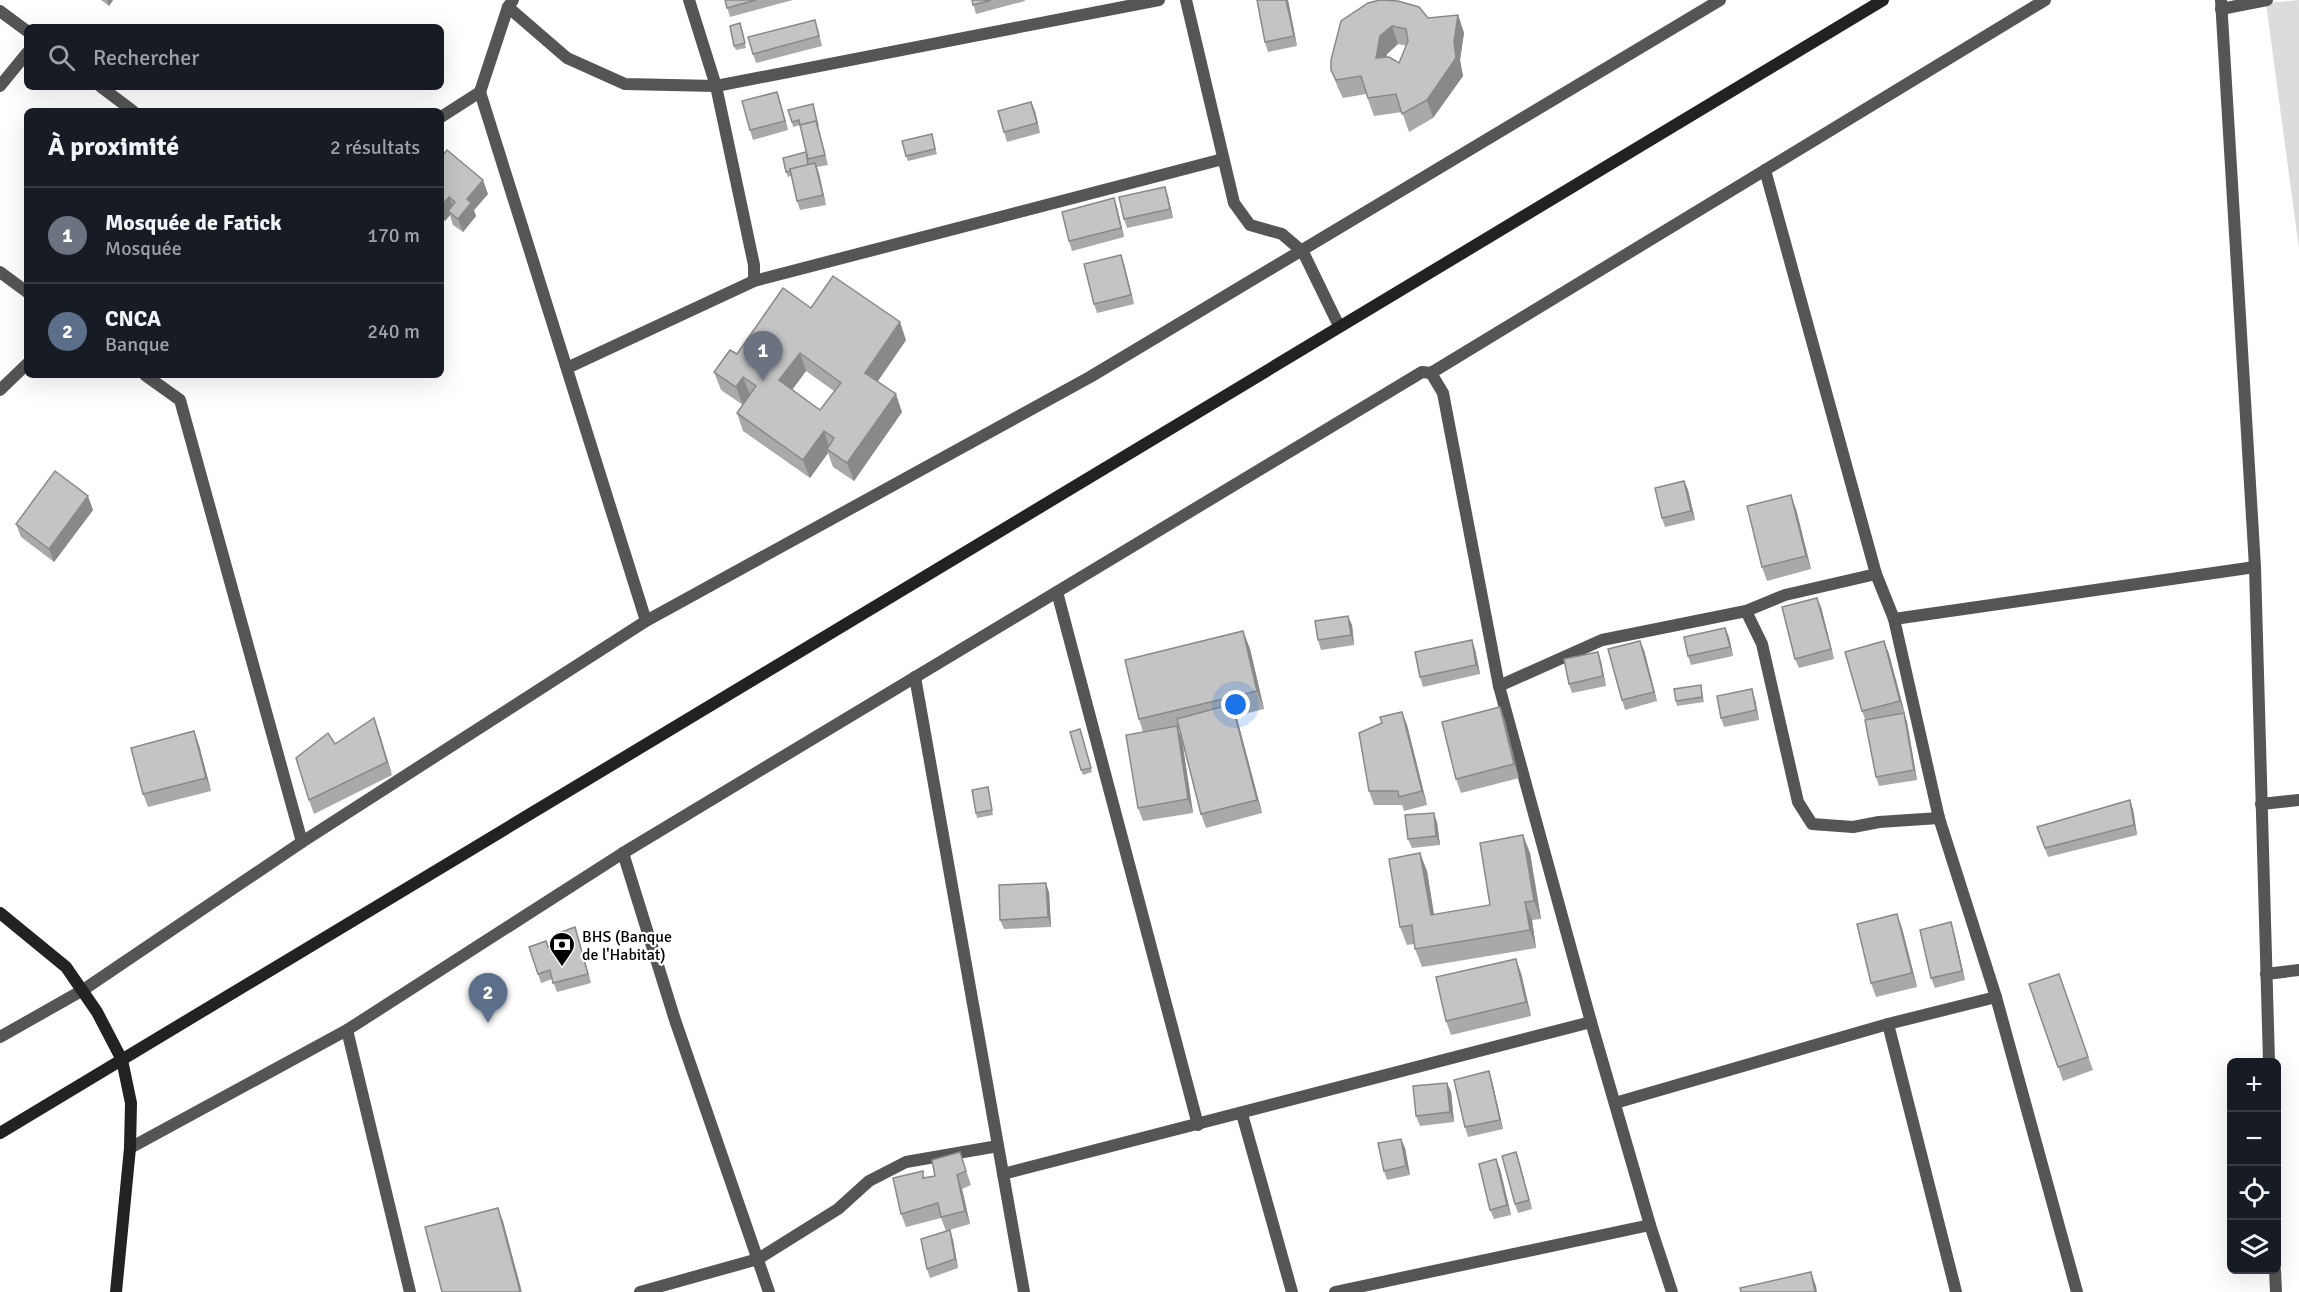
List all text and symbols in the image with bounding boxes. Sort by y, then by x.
search box [24,24,444,90]
icon: search [45,41,78,74]
text: Rechercher [93,44,199,71]
text: À proximité [48,131,179,163]
text: 2 résultats [330,135,420,160]
text: Mosquée de Fatick [105,209,282,236]
text: 1 [62,223,73,248]
text: 170 m [367,223,420,248]
text: Mosquée [105,236,182,261]
text: CNCA [105,305,161,332]
text: 2 [62,319,73,344]
text: 240 m [367,319,420,344]
text: Banque [105,332,170,357]
pin: 1 [744,332,783,381]
your location [1221,690,1250,719]
place label: BHS (Banque de l'Habitat) [582,927,672,965]
bank icon: BHS (Banque de l'Habitat) [547,930,577,968]
pin: 2 [468,974,508,1023]
map controls [2227,1058,2281,1274]
button: + [2227,1058,2281,1112]
button: − [2227,1112,2281,1166]
button: locate [2227,1166,2281,1220]
button: layers [2227,1220,2281,1274]

